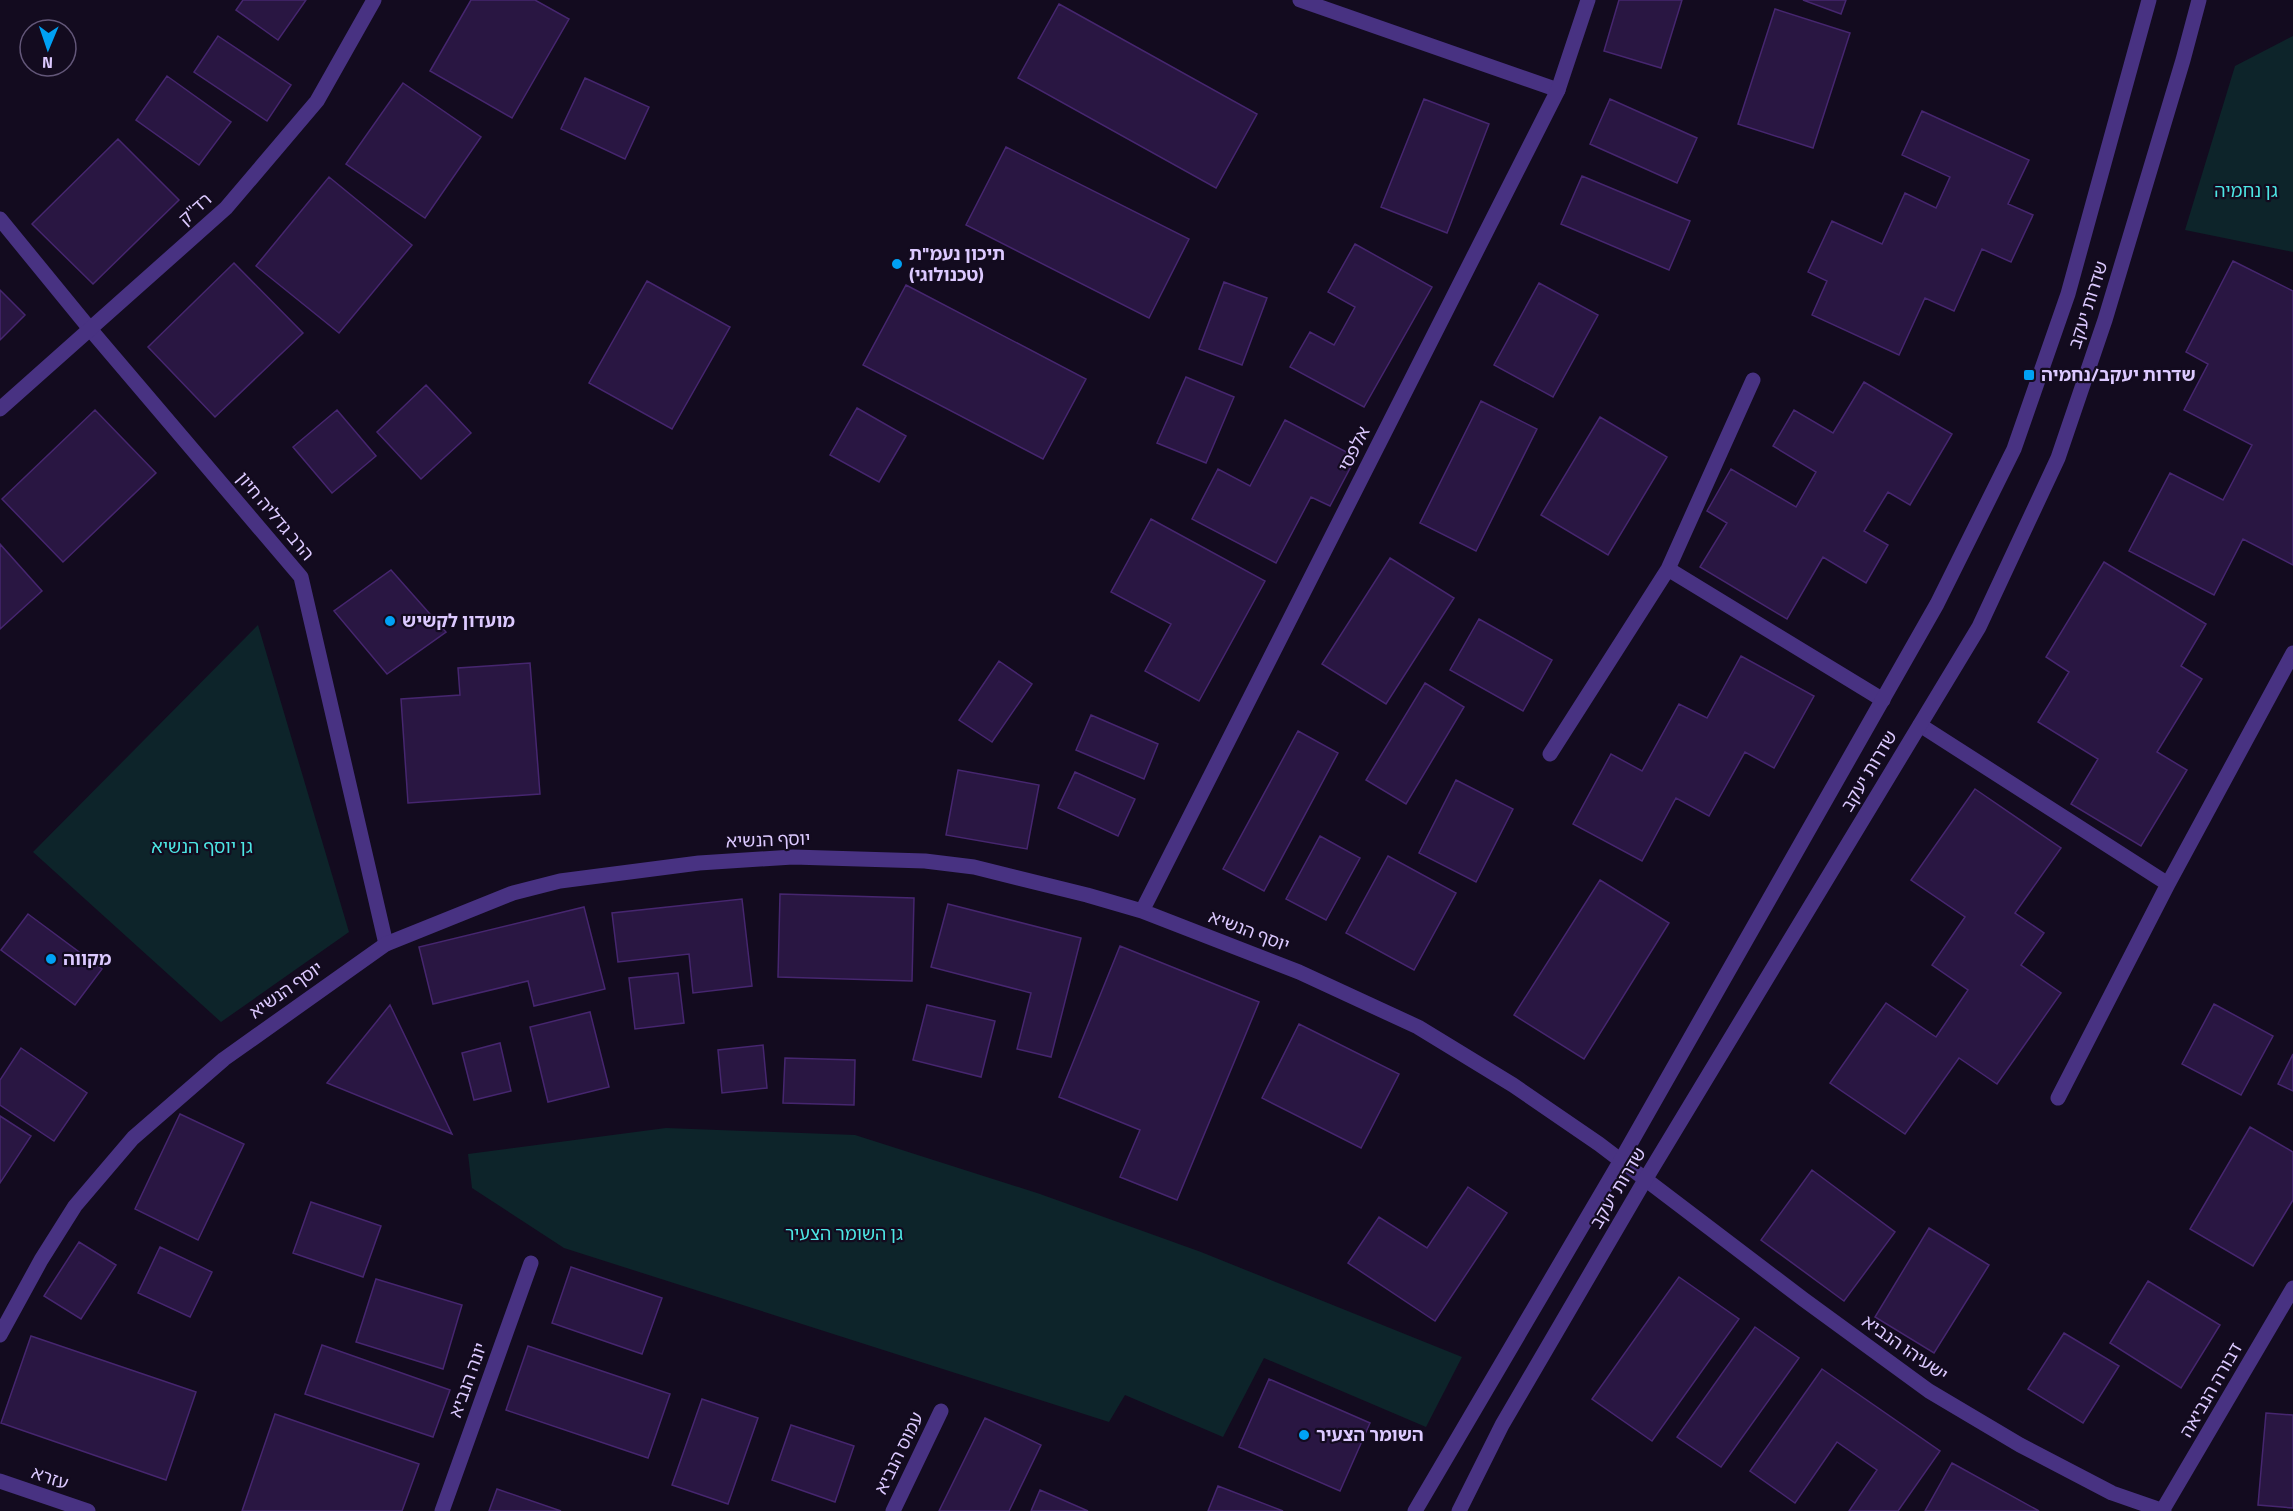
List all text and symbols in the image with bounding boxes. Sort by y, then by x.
north arrow [18,18,78,78]
text: N [42,51,53,75]
park label: גן נחמיה [2214,177,2278,204]
street label: רד"ק [172,186,218,231]
place label: תיכון נעמ"ת (טכנולוגי) [909,240,1005,288]
marker: תיכון נעמ"ת (טכנולוגי) [890,257,904,271]
street label: שדרות יעקב [2061,257,2114,352]
place label: שדרות יעקב/נחמיה [2041,361,2196,388]
marker: שדרות יעקב/נחמיה [2022,368,2036,382]
street label: אלפסי [1331,421,1376,476]
street label: הרב גדליה חיון [230,465,321,566]
place label: מועדון לקשיש [402,607,515,634]
marker: מועדון לקשיש [383,614,397,628]
street label: שדרות יעקב [1834,725,1904,817]
street label: יוסף הנשיא [725,825,811,854]
park label: גן יוסף הנשיא [151,833,253,860]
street label: יוסף הנשיא [1205,903,1294,958]
place label: מקווה [63,945,112,972]
marker: מקווה [44,952,58,966]
street label: יוסף הנשיא [243,954,328,1025]
street label: שדרות יעקב [1583,1142,1653,1234]
park label: גן השומר הצעיר [785,1220,903,1247]
street label: ישעיהו הנביא [1857,1308,1954,1387]
street label: דבורה הנביאה [2172,1337,2249,1442]
street label: יונה הנביא [442,1339,494,1421]
street label: עמוס הנביא [867,1407,930,1498]
place label: השומר הצעיר [1316,1421,1424,1448]
marker: השומר הצעיר [1297,1428,1311,1442]
street label: עזרא [28,1459,72,1496]

